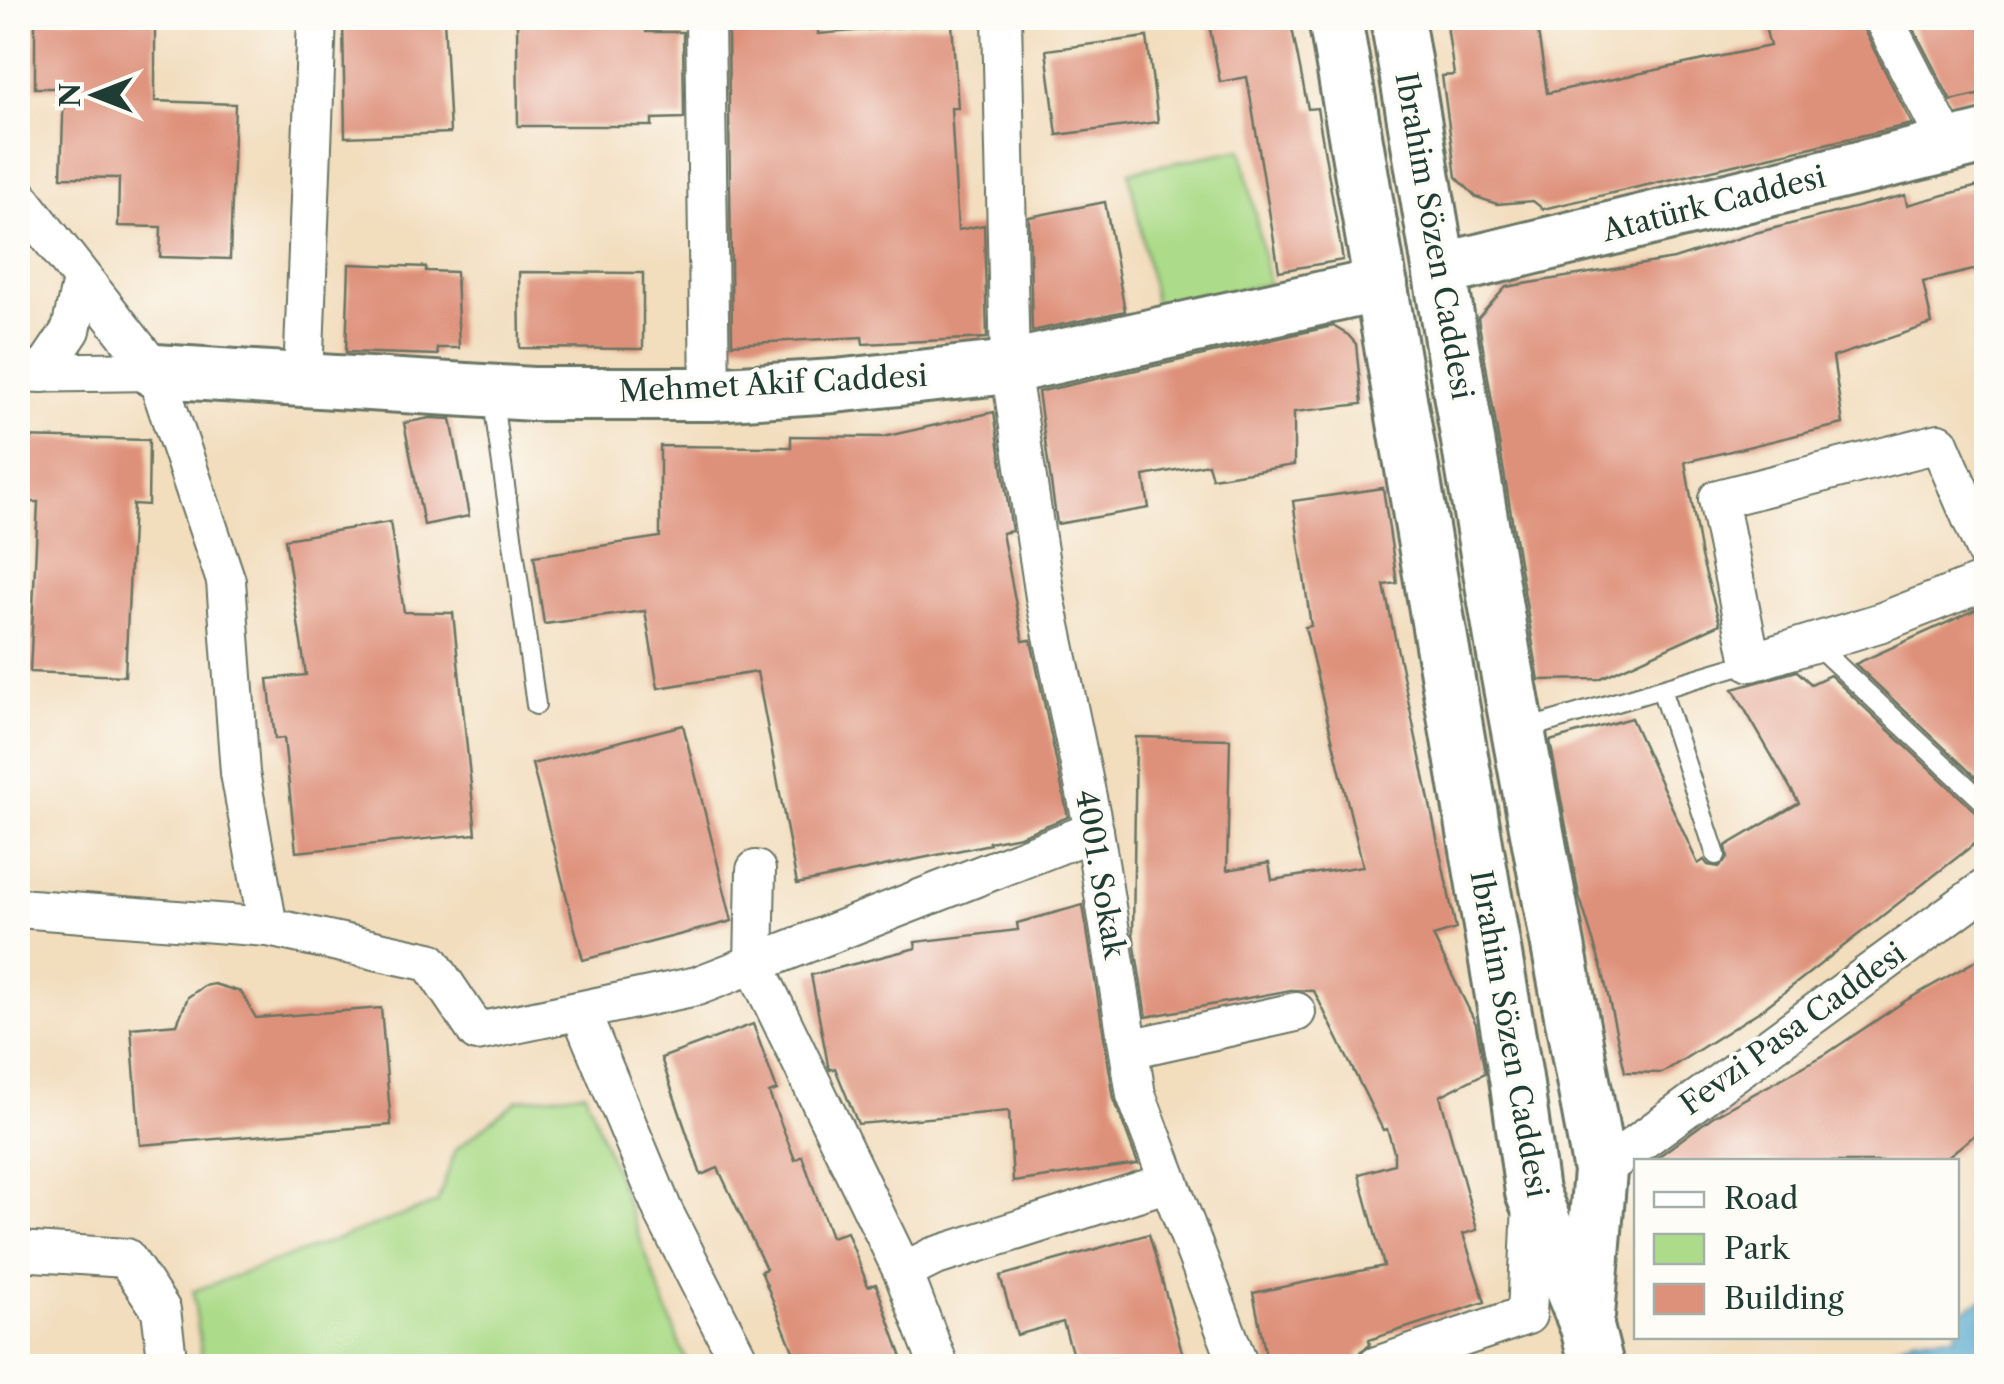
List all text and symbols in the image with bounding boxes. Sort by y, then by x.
north arrow [45,45,145,145]
street label: Ibrahim Sözen Caddesi [1387,69,1481,402]
text: N [53,83,87,107]
street label: Atatürk Caddesi [1597,158,1829,249]
street label: Mehmet Akif Caddesi [618,357,928,410]
street label: 4001. Sokak [1068,787,1134,963]
street label: Ibrahim Sözen Caddesi [1462,867,1556,1200]
street label: Fevzi Pasa Caddesi [1673,934,1913,1123]
legend [1634,1159,1959,1339]
text: Road [1724,1180,1798,1217]
text: Park [1724,1230,1791,1267]
text: Building [1724,1280,1844,1317]

